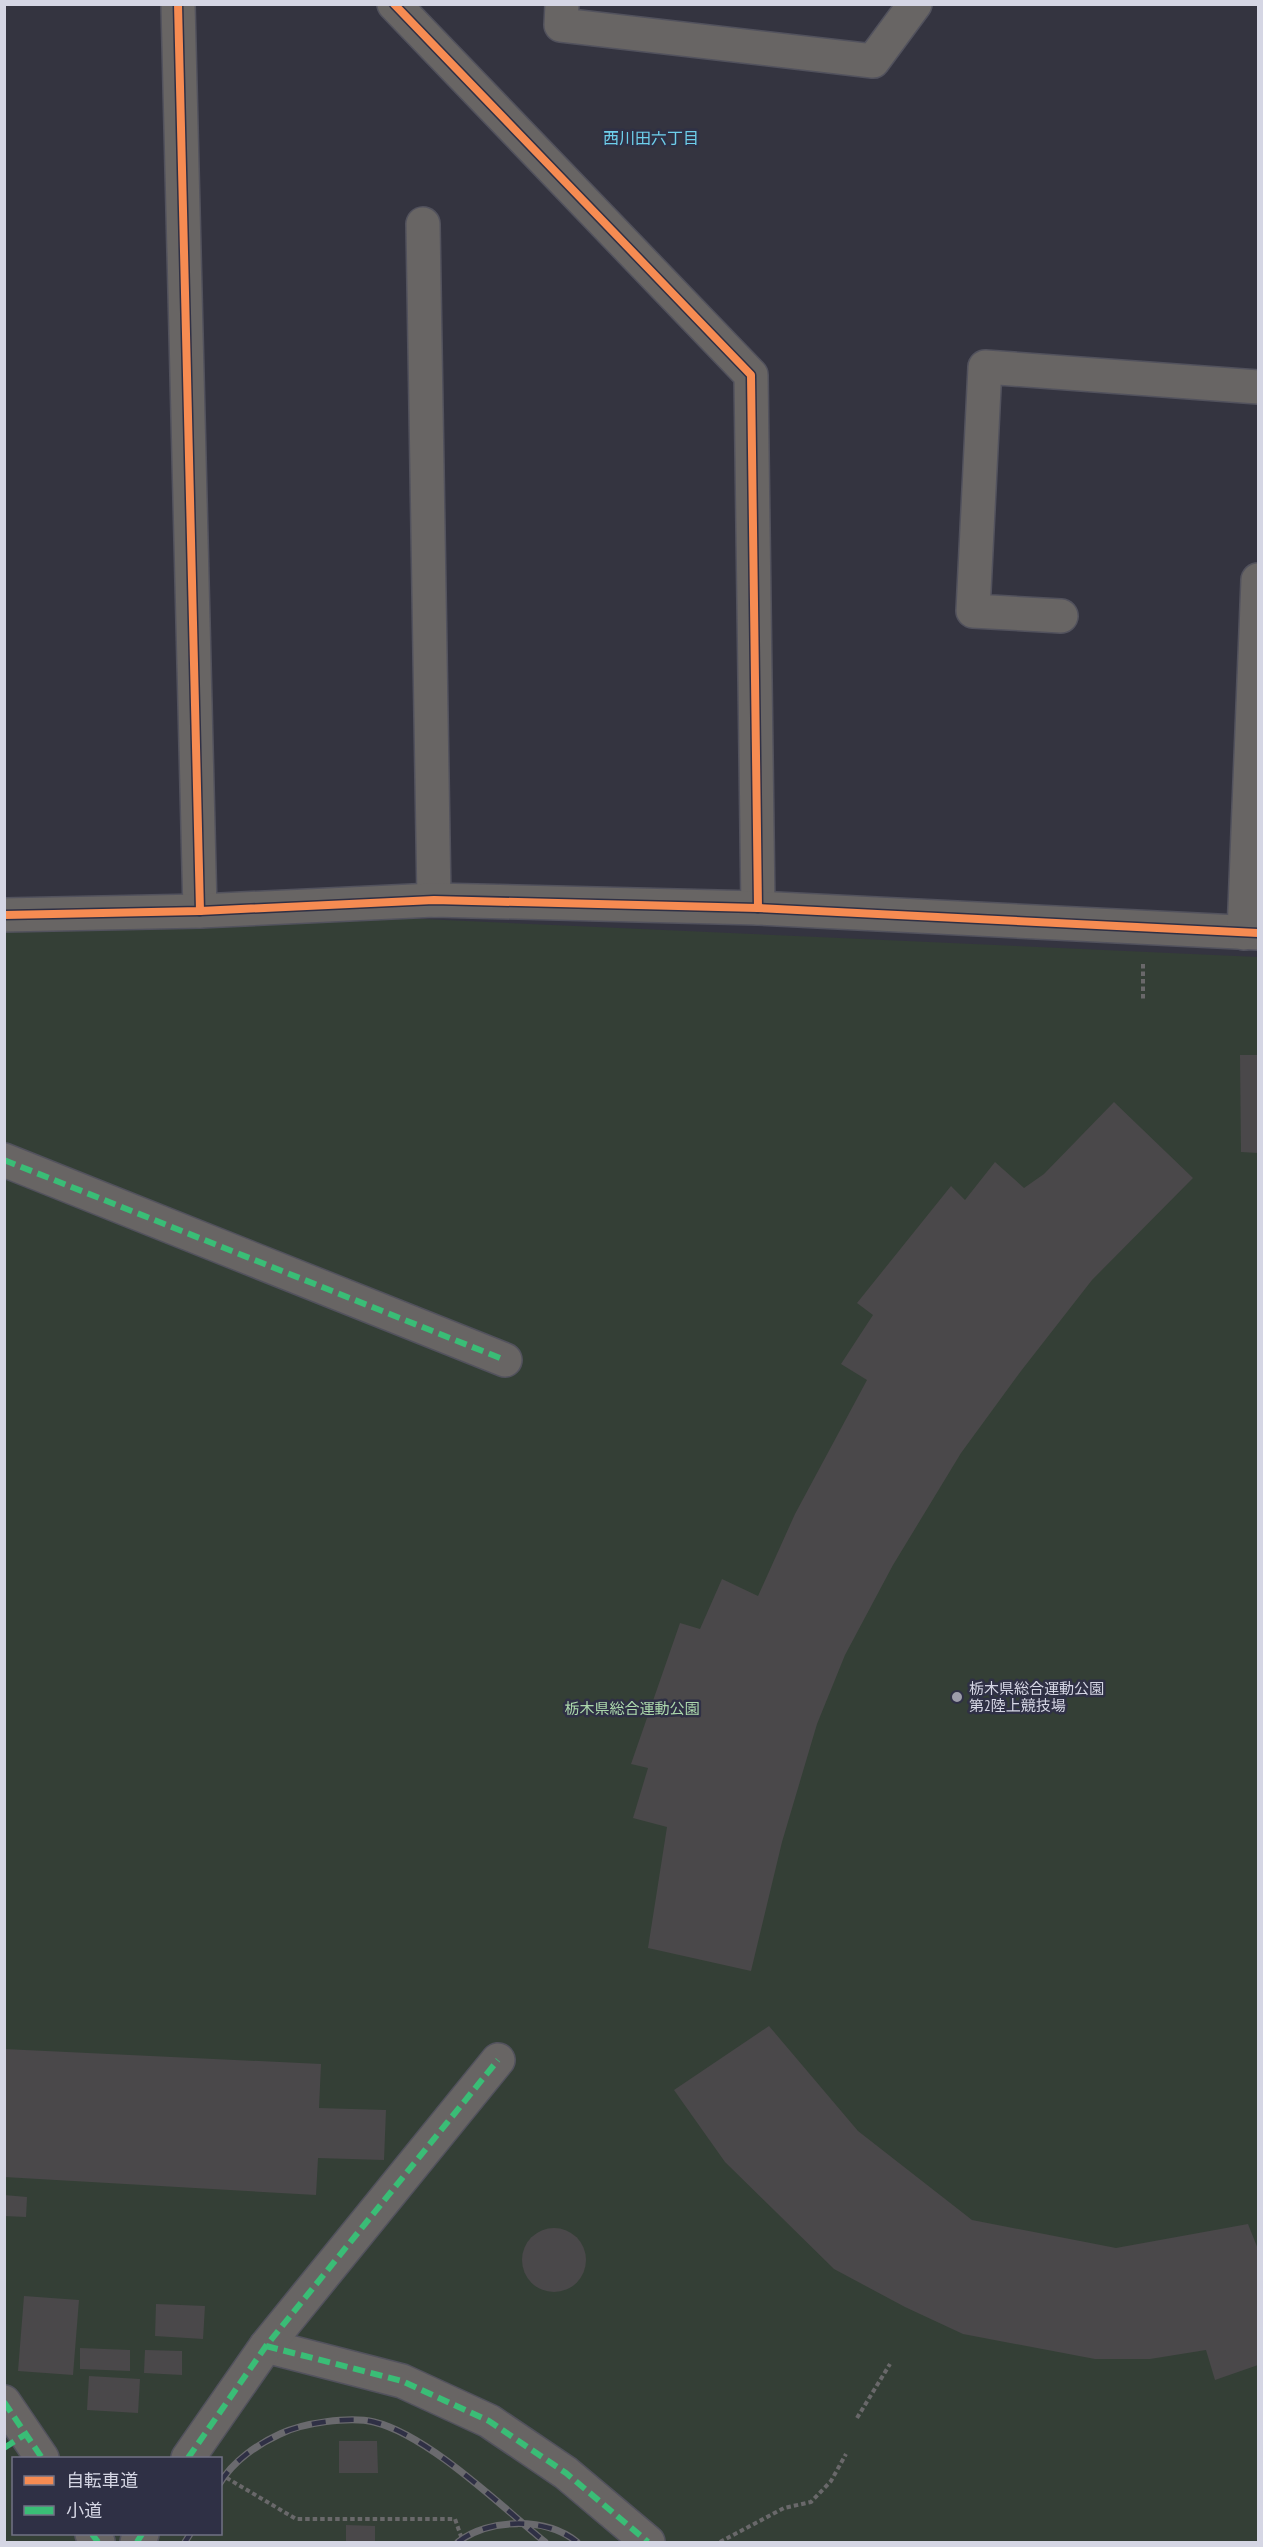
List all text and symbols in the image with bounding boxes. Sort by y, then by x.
district label: 西川田六丁目 [603,128,699,148]
place label: 栃木県総合運動公園 第2陸上競技場 [969,1679,1104,1715]
marker: 栃木県総合運動公園 第2陸上競技場 [950,1690,964,1704]
park label: 栃木県総合運動公園 [564,1699,700,1718]
legend [12,2457,222,2535]
text: 自転車道 [66,2469,138,2492]
text: 小道 [66,2499,102,2522]

